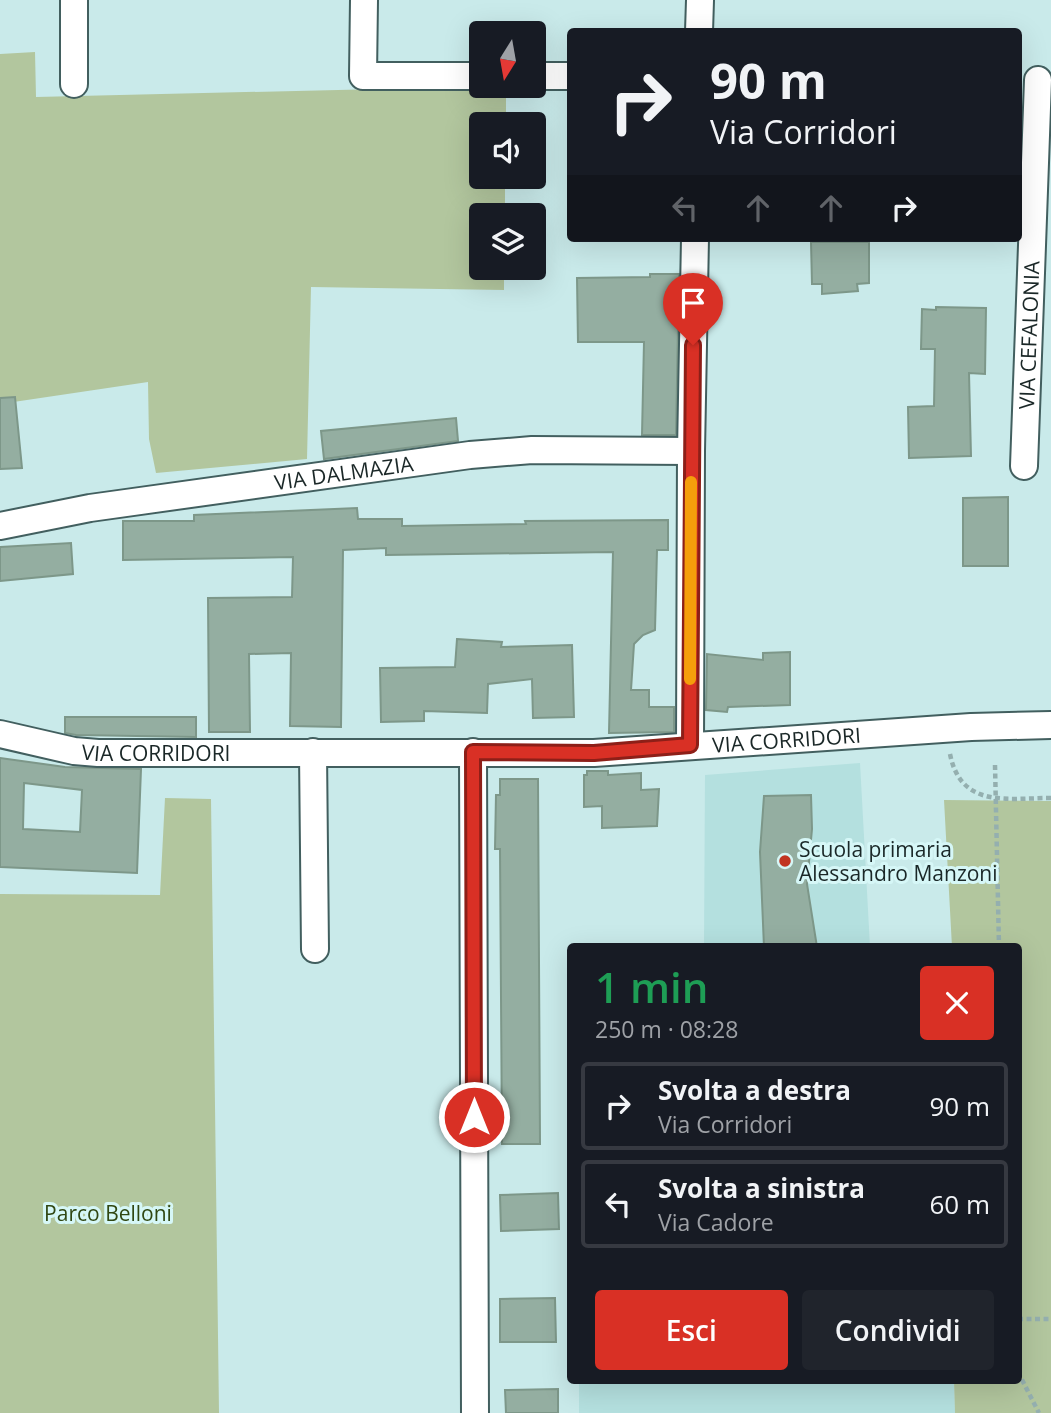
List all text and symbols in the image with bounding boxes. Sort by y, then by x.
north arrow [469,21,546,98]
map controls [469,21,546,280]
text: 90 m [710,47,827,113]
icon: right [595,56,686,147]
text: Via Corridori [710,110,897,153]
button: sound [469,112,546,189]
icon: left [666,189,704,227]
icon: ahead [739,189,777,227]
icon: ahead [812,189,850,227]
icon: right [885,189,923,227]
button: layers [469,203,546,280]
street label: VIA CEFALONIA [1012,260,1045,410]
pin [663,273,723,345]
icon: arrive [674,284,712,322]
street label: VIA DALMAZIA [272,449,416,496]
street label: VIA CORRIDORI [711,721,862,759]
street label: VIA CORRIDORI [80,738,230,767]
place label: Scuola primaria Alessandro Manzoni [799,835,998,887]
marker: Scuola primaria Alessandro Manzoni [777,853,793,869]
text: 1 min [595,958,708,1015]
button: close [920,966,994,1040]
text: 250 m · 08:28 [595,1013,738,1045]
text: Svolta a destra [658,1072,851,1108]
position arrow [437,1080,511,1154]
icon: right [599,1087,637,1125]
text: 90 m [929,1088,990,1124]
text: Via Corridori [658,1108,792,1140]
text: Svolta a sinistra [658,1170,865,1206]
icon: left [599,1185,637,1223]
text: 60 m [929,1186,990,1222]
park label: Parco Belloni [44,1199,172,1227]
text: Via Cadore [658,1206,774,1238]
button: Esci [595,1290,788,1370]
button: Condividi [802,1290,994,1370]

